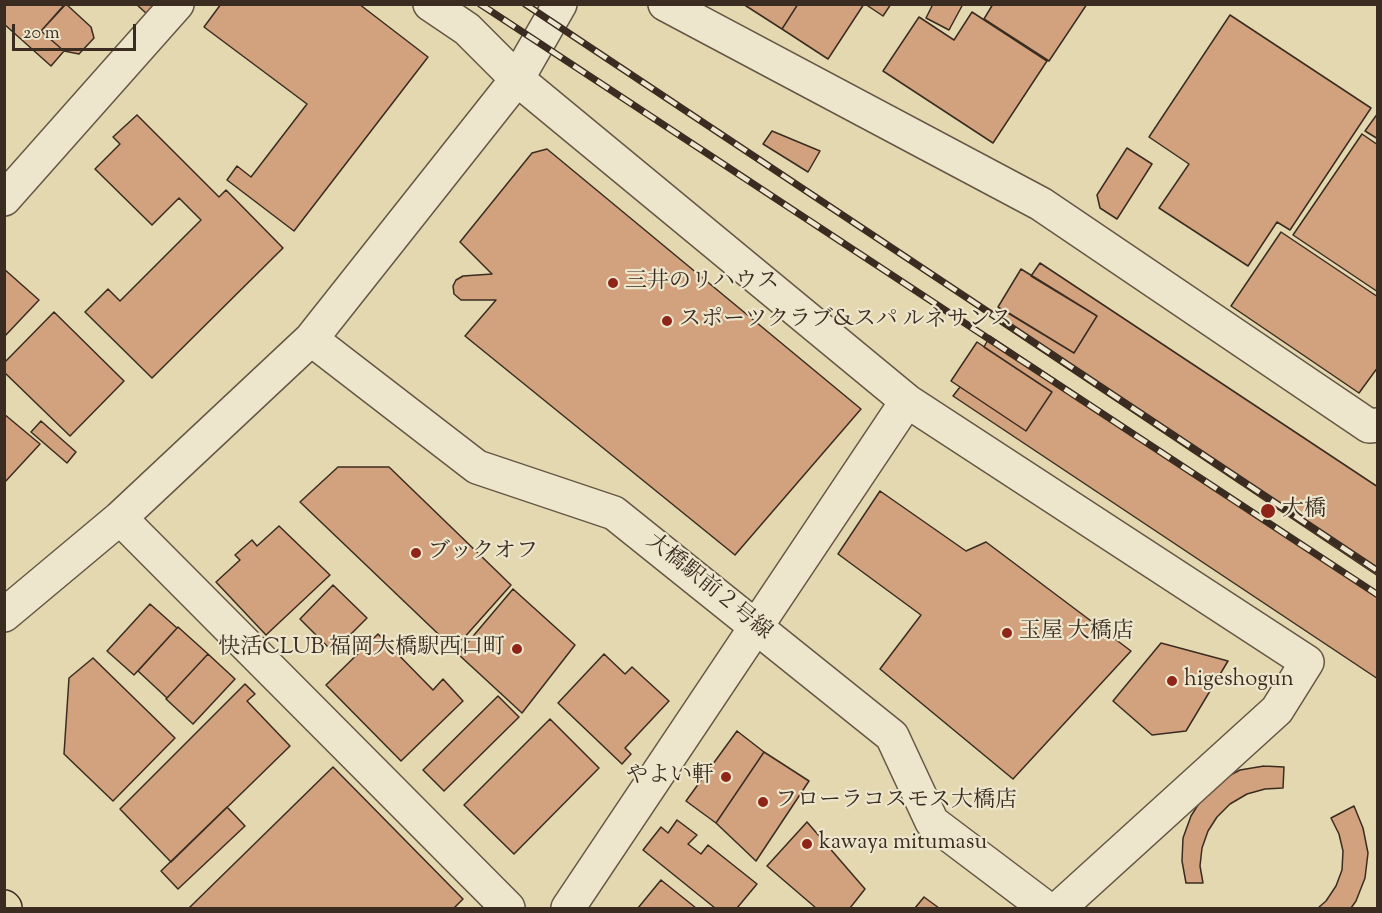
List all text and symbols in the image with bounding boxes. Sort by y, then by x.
scale bar [15,12,140,50]
text: 20 m [23,21,60,47]
place label: 三井のリハウス [625,270,779,296]
marker: 三井のリハウス [606,276,620,290]
place label: スポーツクラブ&スパ ルネサンス [679,308,1013,334]
marker: スポーツクラブ&スパ ルネサンス [660,314,674,328]
place label: 大橋 [1282,498,1326,524]
marker: 大橋 [1259,502,1277,520]
street label: 大橋駅前２号線 [640,529,776,647]
place label: ブックオフ [428,540,538,566]
marker: ブックオフ [409,546,423,560]
place label: 玉屋 大橋店 [1019,620,1134,646]
marker: 玉屋 大橋店 [1000,626,1014,640]
place label: 快活CLUB 福岡大橋駅西口町 [218,636,505,662]
marker: 快活CLUB 福岡大橋駅西口町 [510,642,524,656]
place label: higeshogun [1184,668,1294,694]
marker: higeshogun [1165,674,1179,688]
place label: やよい軒 [626,764,714,790]
marker: やよい軒 [719,770,733,784]
place label: フローラコスモス大橋店 [775,789,1017,815]
marker: フローラコスモス大橋店 [756,795,770,809]
place label: kawaya mitumasu [819,831,987,857]
marker: kawaya mitumasu [800,837,814,851]

